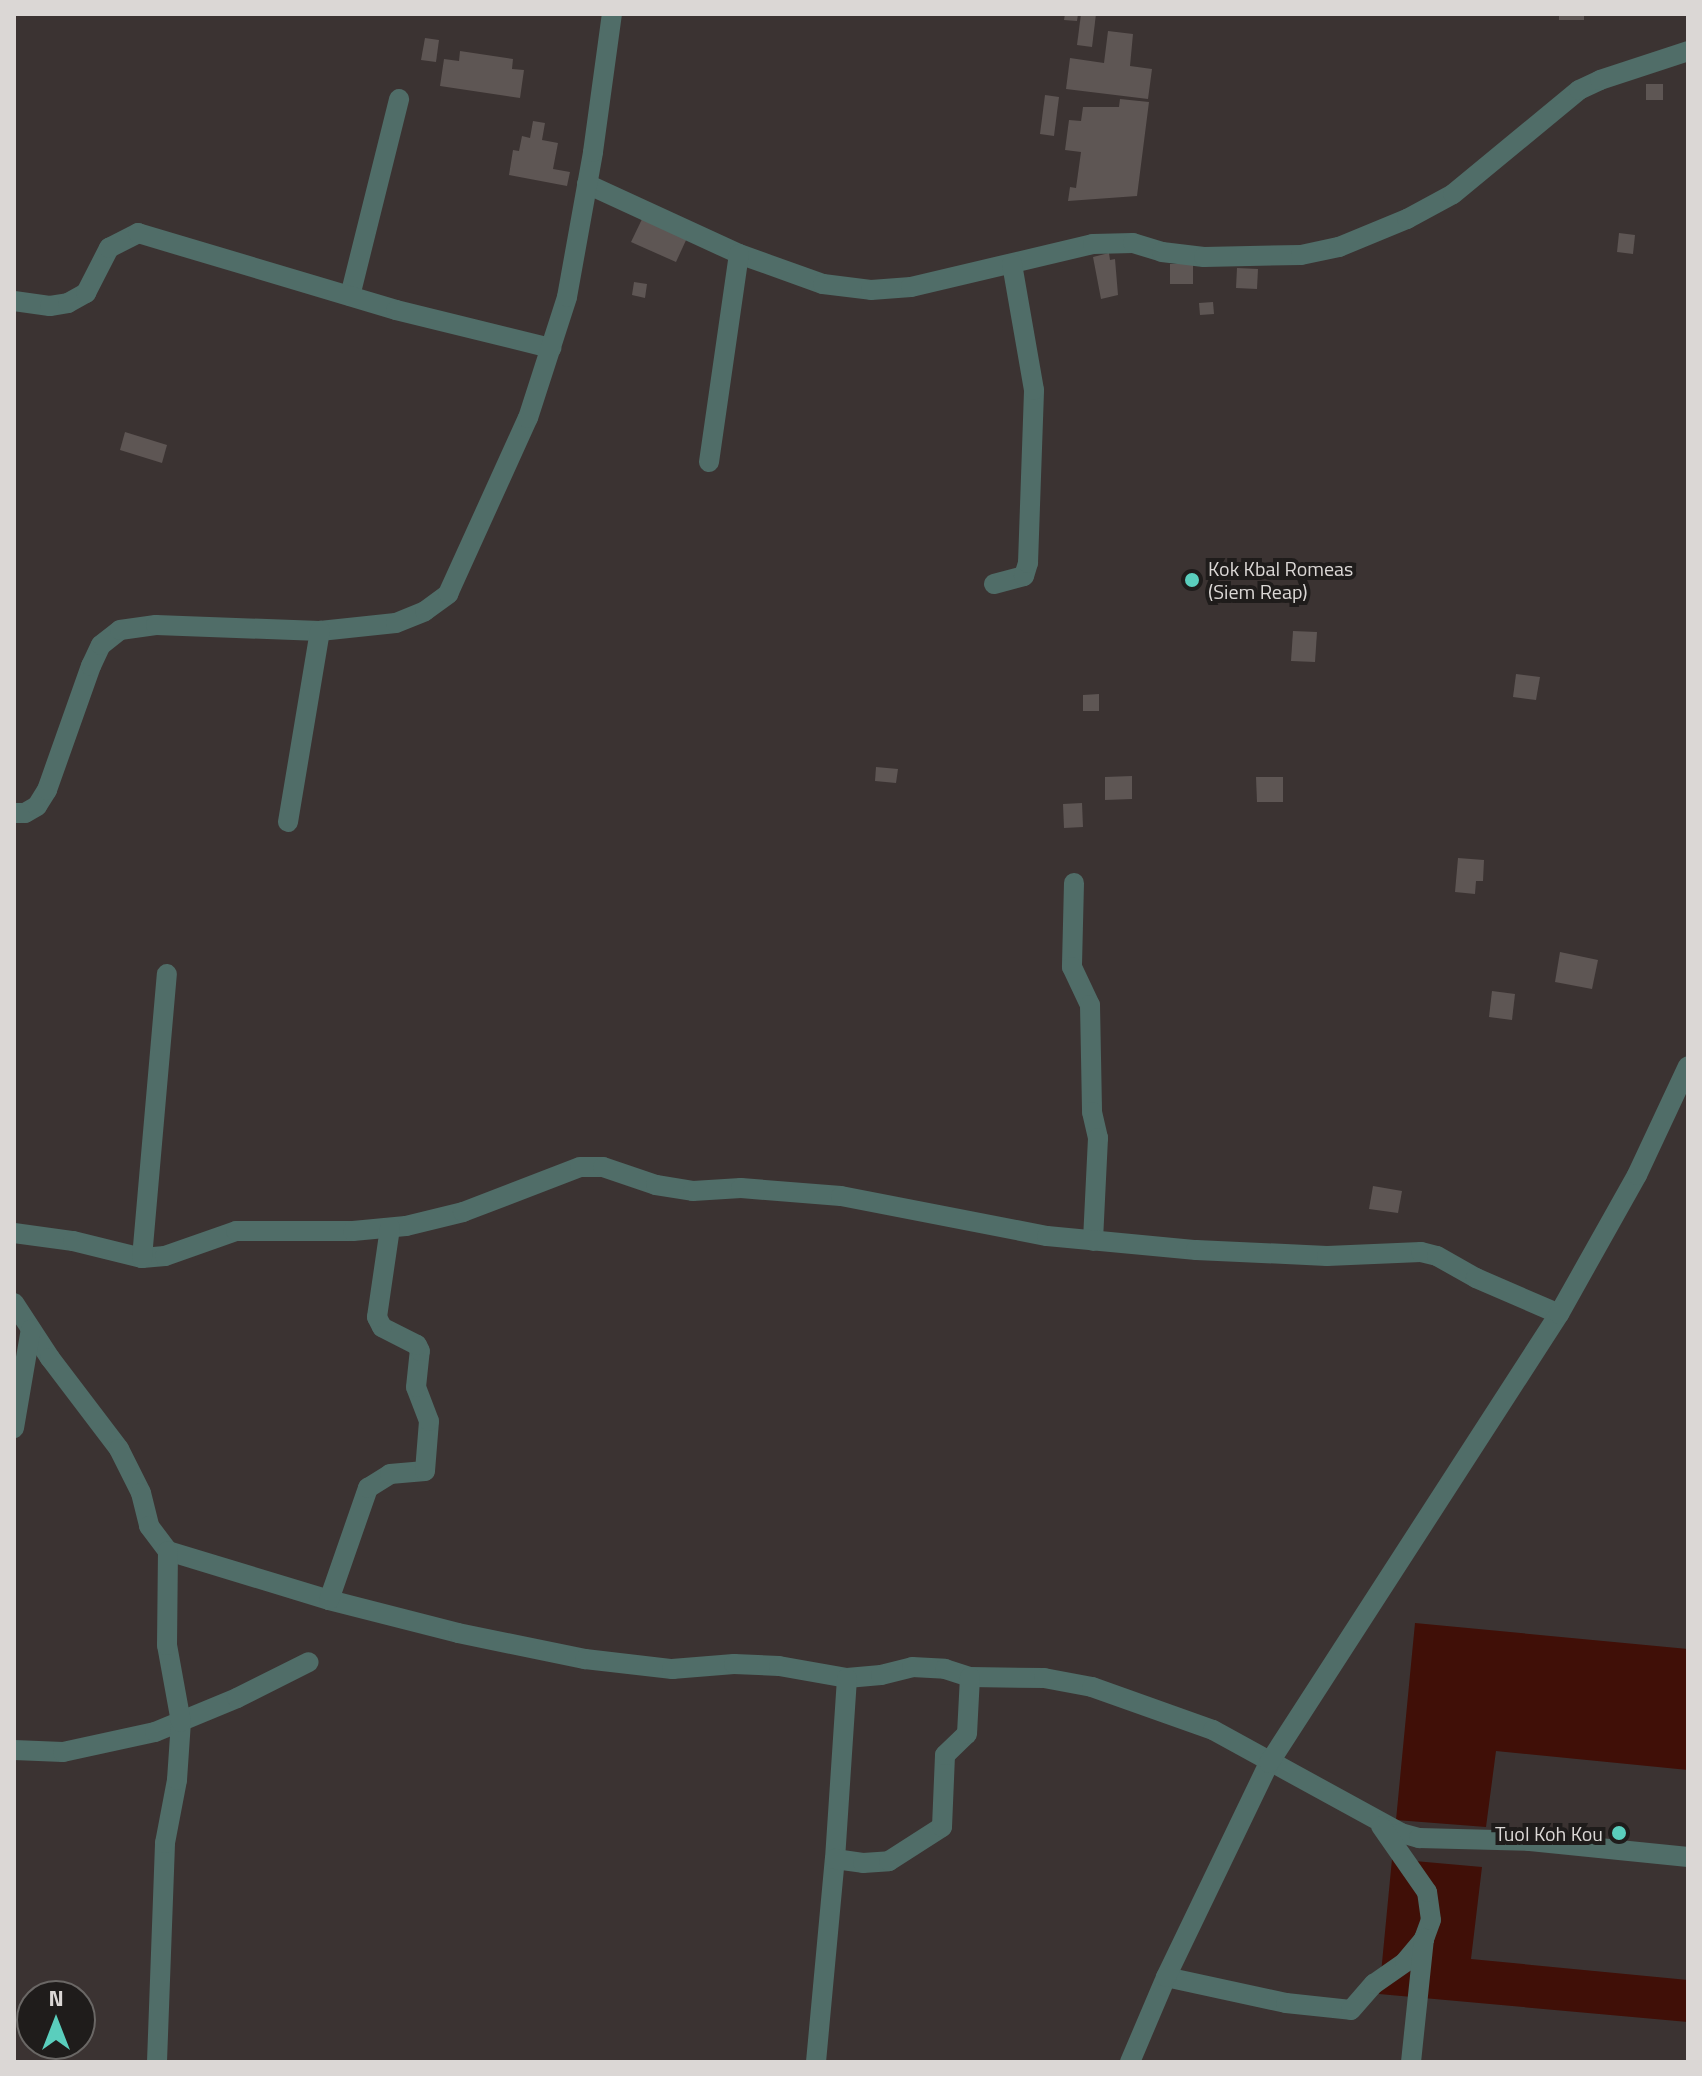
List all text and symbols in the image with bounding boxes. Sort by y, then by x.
place label: Kok Kbal Romeas (Siem Reap) [1208,556,1353,603]
marker: Kok Kbal Romeas (Siem Reap) [1183,571,1201,589]
place label: Tuol Koh Kou [1495,1821,1603,1845]
marker: Tuol Koh Kou [1610,1824,1628,1842]
north arrow [16,1980,96,2060]
text: N [48,1981,64,2015]

